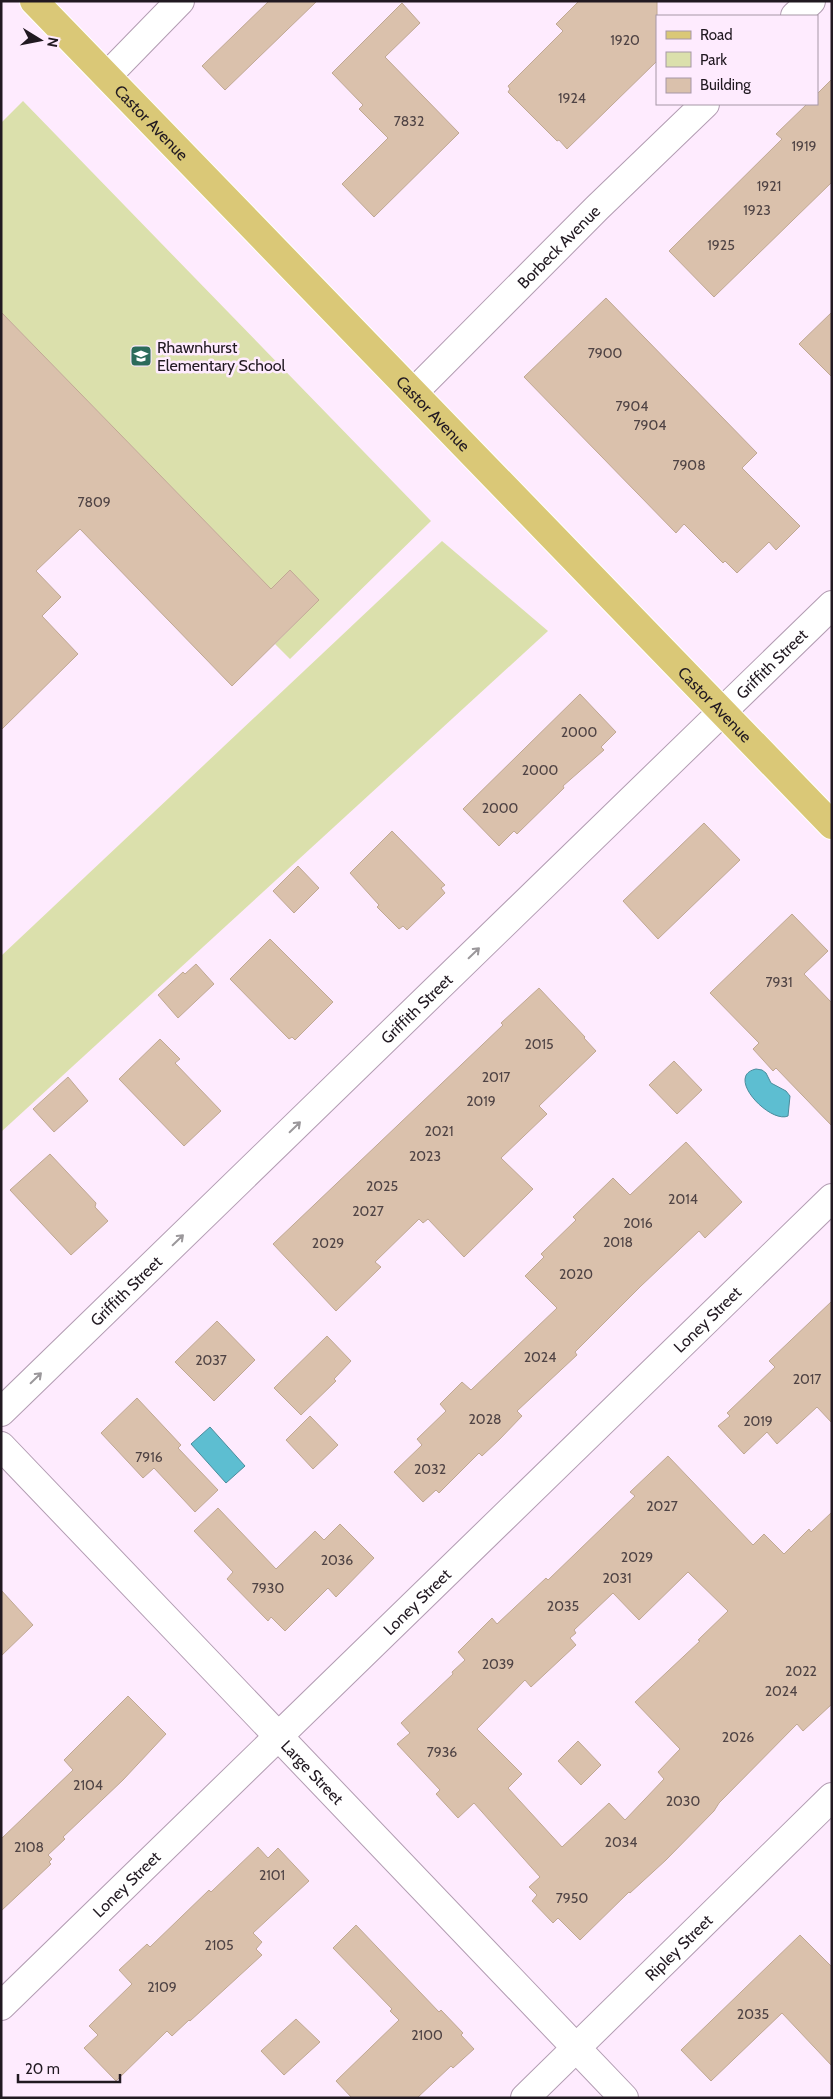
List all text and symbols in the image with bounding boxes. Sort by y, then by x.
north arrow [15,15,65,65]
legend [656,15,818,105]
text: Road [700,26,733,44]
house number: 1920 [610,31,640,49]
text: N [43,36,63,49]
text: Park [700,51,727,69]
text: Building [700,76,751,94]
street label: Castor Avenue [110,81,192,164]
house number: 1924 [558,89,586,107]
house number: 7832 [394,112,424,130]
house number: 1919 [791,137,817,155]
house number: 1921 [757,177,781,195]
house number: 1923 [743,201,771,219]
street label: Borbeck Avenue [514,202,604,292]
house number: 1925 [707,236,735,254]
place label: Rhawnhurst Elementary School [157,338,285,375]
school or university icon: Rhawnhurst Elementary School [129,344,153,368]
house number: 7900 [588,344,622,362]
street label: Castor Avenue [392,372,474,455]
house number: 7904 [616,397,648,415]
house number: 7904 [634,416,666,434]
house number: 7908 [672,456,706,474]
house number: 7809 [77,493,111,511]
street label: Griffith Street [732,625,812,703]
street label: Castor Avenue [674,663,756,746]
house number: 2000 [561,723,598,741]
house number: 2000 [522,761,559,779]
house number: 2000 [482,799,519,817]
one-way arrow [468,947,480,959]
street label: Griffith Street [377,970,457,1048]
house number: 7931 [765,973,793,991]
house number: 2015 [524,1035,554,1053]
house number: 2017 [482,1068,510,1086]
house number: 2019 [466,1092,496,1110]
one-way arrow [288,1121,301,1133]
house number: 2021 [424,1122,454,1140]
house number: 2023 [409,1147,441,1165]
house number: 2025 [366,1177,398,1195]
house number: 2014 [668,1190,698,1208]
house number: 2027 [352,1202,384,1220]
house number: 2016 [623,1214,653,1232]
house number: 2018 [603,1233,633,1251]
one-way arrow [172,1234,184,1246]
house number: 2029 [312,1234,344,1252]
street label: Griffith Street [87,1252,166,1330]
house number: 2020 [559,1265,593,1283]
street label: Loney Street [670,1282,746,1357]
house number: 2024 [524,1348,556,1366]
house number: 2037 [195,1351,227,1369]
house number: 2017 [793,1370,821,1388]
one-way arrow [30,1372,43,1384]
house number: 2028 [469,1410,501,1428]
house number: 2019 [743,1412,773,1430]
house number: 7916 [135,1448,163,1466]
house number: 2032 [414,1460,446,1478]
house number: 2027 [646,1497,678,1515]
house number: 2029 [621,1548,653,1566]
house number: 2036 [321,1551,353,1569]
street label: Loney Street [380,1565,455,1639]
house number: 2031 [602,1569,632,1587]
house number: 7930 [252,1579,284,1597]
house number: 2035 [547,1597,579,1615]
house number: 2039 [482,1655,514,1673]
house number: 2022 [785,1662,817,1680]
house number: 2024 [765,1682,797,1700]
house number: 2026 [722,1728,754,1746]
street label: Large Street [277,1736,348,1809]
house number: 7936 [427,1743,457,1761]
house number: 2104 [73,1776,103,1794]
house number: 2030 [666,1792,700,1810]
house number: 2034 [605,1833,637,1851]
house number: 2108 [14,1838,44,1856]
street label: Loney Street [89,1847,165,1921]
house number: 2101 [259,1866,285,1884]
house number: 7950 [556,1889,588,1907]
street label: Ripley Street [641,1910,717,1985]
house number: 2105 [204,1936,234,1954]
house number: 2109 [147,1978,177,1996]
house number: 2035 [737,2005,769,2023]
house number: 2100 [411,2026,443,2044]
scale bar [18,2052,120,2084]
text: 20 m [25,2060,60,2078]

